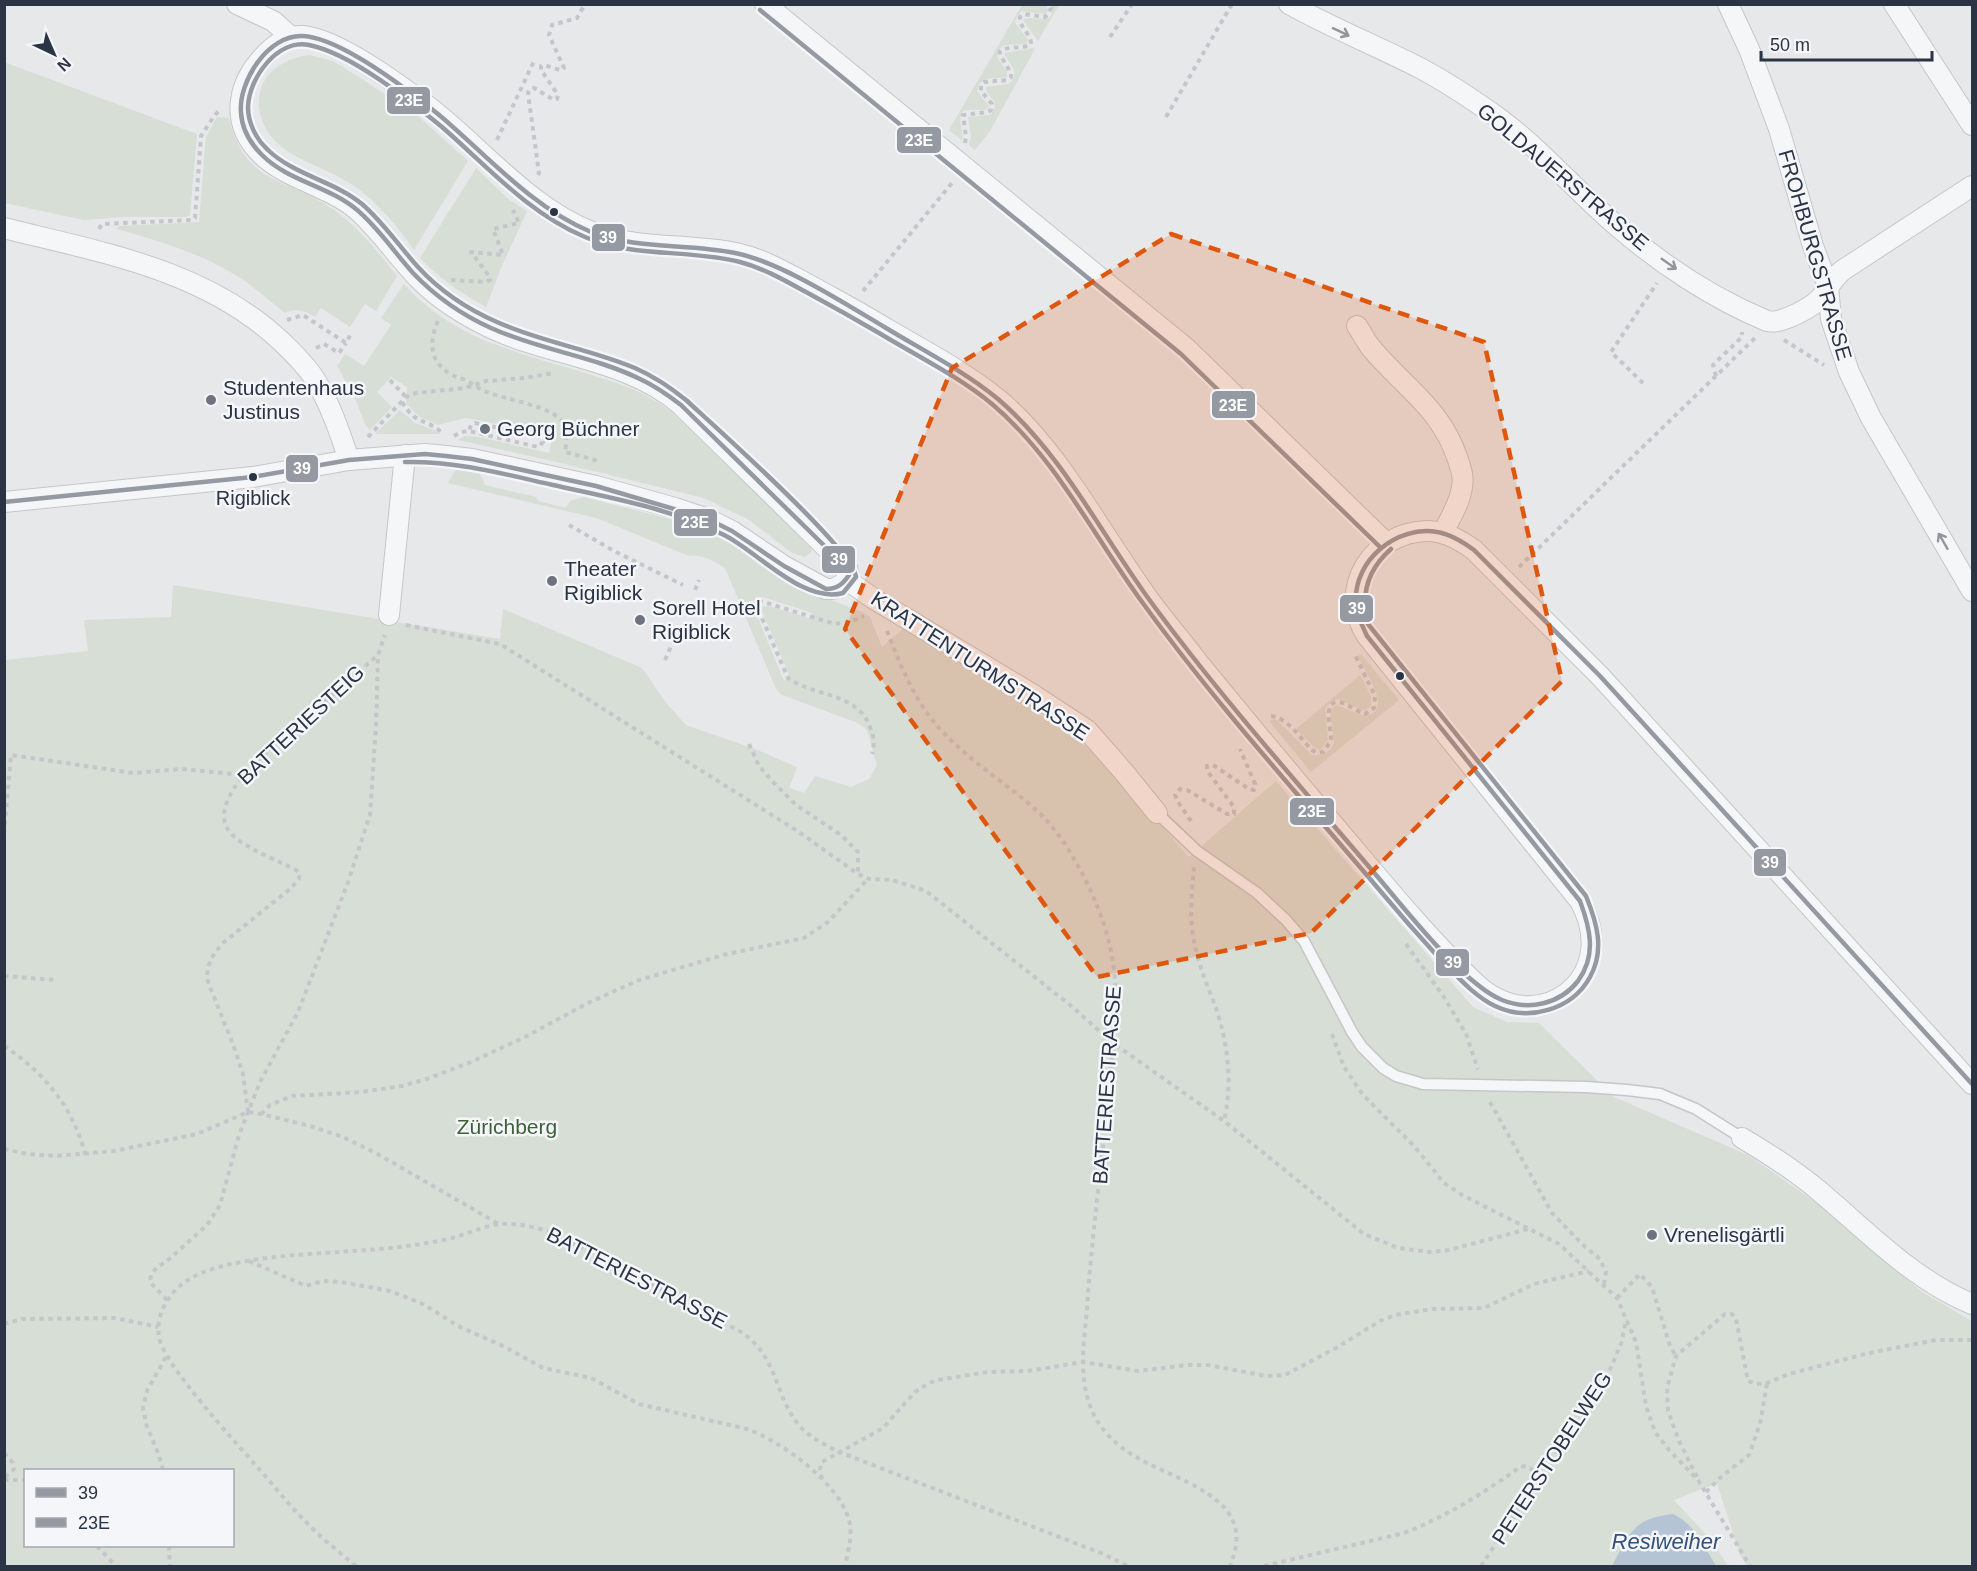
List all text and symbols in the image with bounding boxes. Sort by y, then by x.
north arrow [24,24,84,84]
scale bar [1761,24,1932,62]
one-way arrow [1331,27,1350,38]
text: 50 m [1770,35,1810,55]
text: N [54,54,74,75]
line badge: 23E [386,86,431,115]
text: 23E [395,92,424,109]
street label: GOLDAUERSTRASSE [1473,98,1653,255]
line badge: 23E [896,126,942,154]
text: 23E [905,132,934,149]
street label: FROHBURGSTRASSE [1774,147,1857,363]
unlabelled marker [548,206,560,218]
line badge: 39 [591,223,626,252]
text: 39 [599,229,617,246]
one-way arrow [1660,258,1677,270]
place label: Studentenhaus Justinus [223,376,364,423]
line badge: 23E [1211,390,1256,419]
marker: Studentenhaus Justinus [204,393,218,407]
text: 23E [1219,397,1248,414]
place label: Georg Büchner [497,417,639,440]
marker: Georg Büchner [478,422,492,436]
line badge: 39 [285,454,319,483]
text: 39 [293,460,311,477]
marker: Rigiblick [247,471,259,483]
place label: Rigiblick [216,487,291,509]
line badge: 23E [673,508,718,537]
text: 23E [681,514,710,531]
one-way arrow [1937,533,1949,550]
line badge: 39 [821,545,856,574]
text: 39 [830,551,848,568]
place label: Theater Rigiblick [564,557,643,604]
marker: Theater Rigiblick [545,574,559,588]
street label: KRATTENTURMSTRASSE [867,586,1094,745]
line badge: 39 [1339,594,1374,623]
place label: Sorell Hotel Rigiblick [652,596,761,643]
text: 39 [1348,600,1366,617]
marker: Sorell Hotel Rigiblick [633,613,647,627]
street label: BATTERIESTEIG [233,660,369,789]
unlabelled marker [1394,670,1406,682]
line badge: 23E [1289,797,1335,826]
text: 23E [1298,803,1327,820]
line badge: 39 [1753,848,1787,877]
text: 39 [1761,854,1779,871]
line badge: 39 [1435,948,1470,977]
text: 39 [1444,954,1462,971]
street label: BATTERIESTRASSE [1088,985,1125,1185]
park label: Zürichberg [457,1115,557,1138]
street label: BATTERIESTRASSE [543,1222,731,1333]
place label: Vrenelisgärtli [1664,1223,1785,1246]
marker: Vrenelisgärtli [1645,1228,1659,1242]
street label: PETERSTOBELWEG [1487,1367,1616,1548]
legend [24,1469,234,1547]
text: 39 [78,1483,98,1503]
text: 23E [78,1513,110,1533]
water label: Resiweiher [1612,1529,1722,1554]

